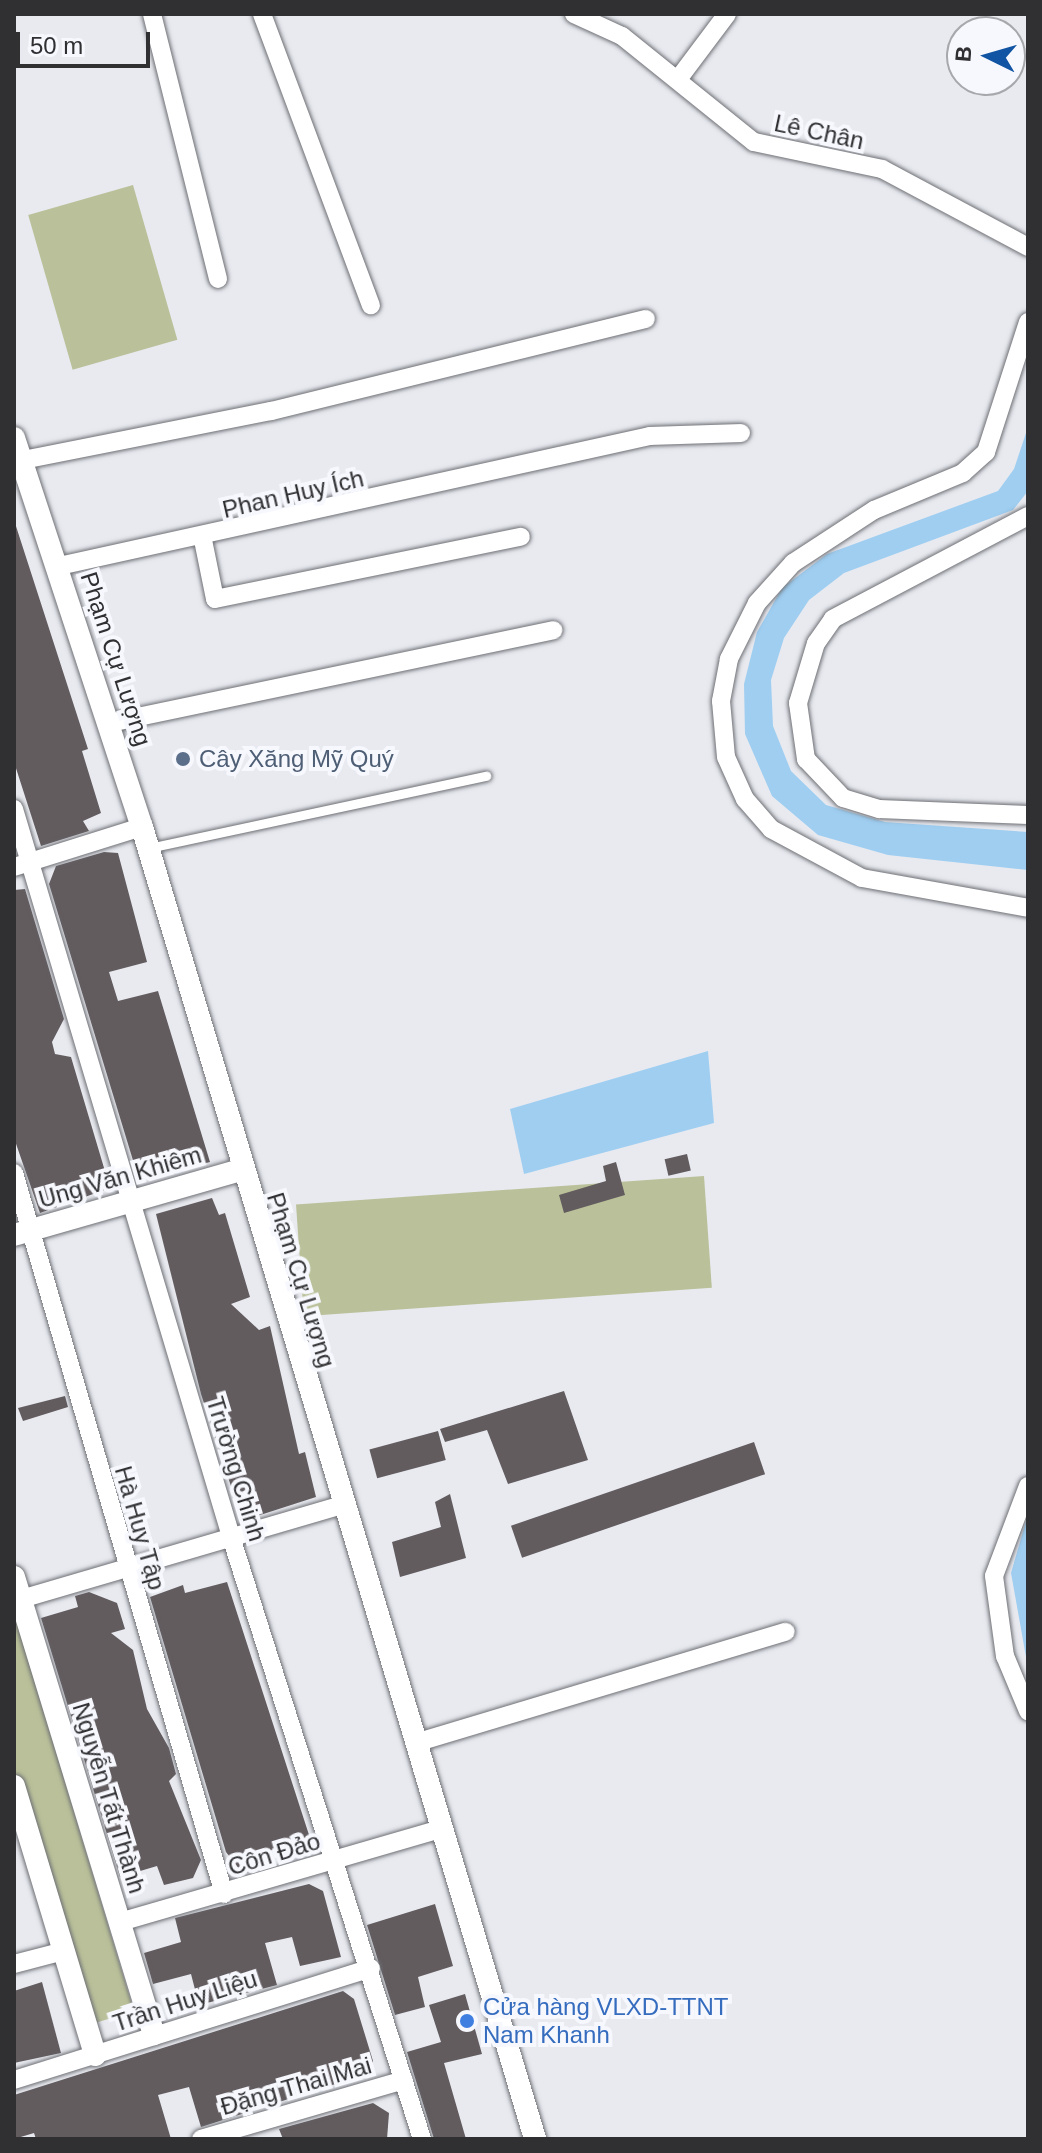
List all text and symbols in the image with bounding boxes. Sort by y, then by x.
scale bar [20,16,154,66]
north arrow [946,16,1026,96]
text: 50 m [30,32,83,59]
text: B [950,45,977,63]
street label: Lê Chân [772,108,866,156]
street label: Phan Huy Ích [220,464,366,524]
street label: Phạm Cự Lượng [74,568,158,750]
place label: Cây Xăng Mỹ Quý [199,745,394,773]
marker: Cây Xăng Mỹ Quý [174,750,192,768]
street label: Ung Văn Khiêm [35,1140,205,1214]
street label: Phạm Cự Lượng [261,1189,341,1371]
street label: Trường Chinh [200,1393,272,1545]
street label: Hà Huy Tập [109,1462,171,1594]
street label: Nguyễn Tất Thành [66,1699,152,1897]
street label: Côn Đảo [224,1826,324,1882]
street label: Trần Huy Liệu [109,1964,261,2038]
place label: Cửa hàng VLXD-TTNT Nam Khanh [483,1993,728,2049]
marker: Cửa hàng VLXD-TTNT Nam Khanh [458,2012,476,2030]
street label: Đặng Thai Mai [217,2051,375,2121]

